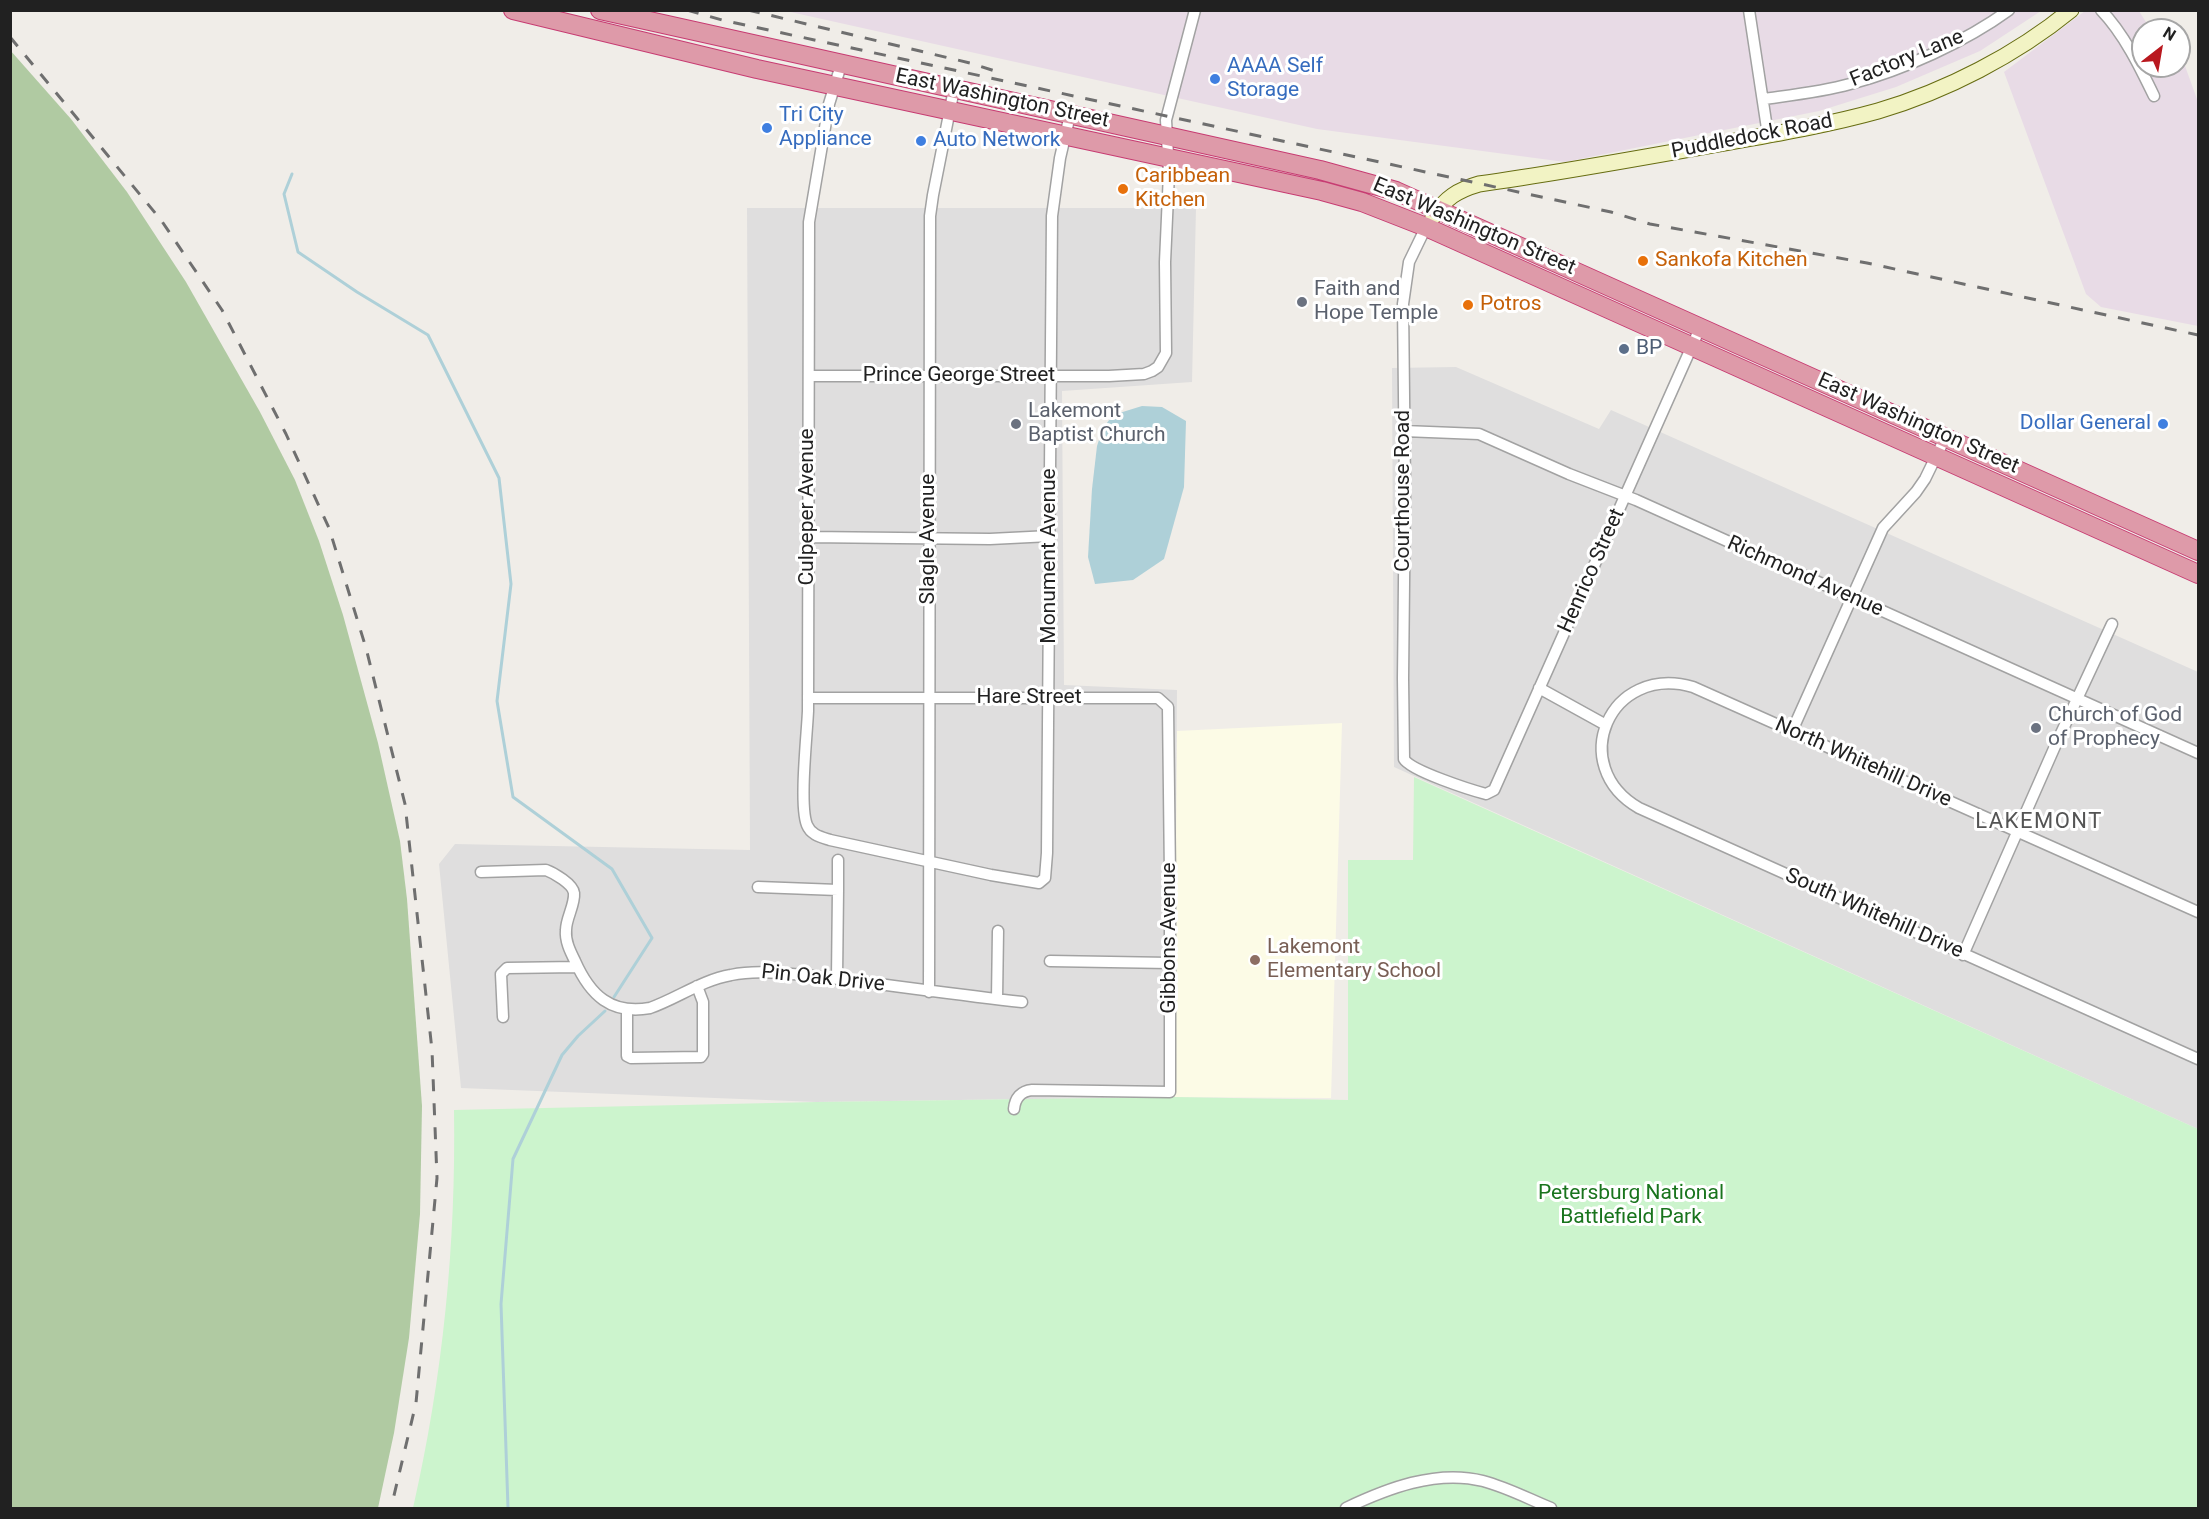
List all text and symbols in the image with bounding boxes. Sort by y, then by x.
north arrow [2131,18,2191,78]
text: N [2160,23,2179,45]
street label: Factory Lane [1847,25,1967,93]
place label: AAAA Self Storage [1227,54,1323,104]
street label: East Washington Street [893,64,1111,134]
marker: AAAA Self Storage [1208,72,1222,86]
place label: Tri City Appliance [779,103,872,153]
street label: Puddledock Road [1669,109,1835,165]
marker: Tri City Appliance [760,121,774,135]
place label: Auto Network [933,128,1061,154]
marker: Auto Network [914,134,928,148]
place label: Caribbean Kitchen [1135,164,1230,214]
street label: East Washington Street [1369,173,1579,281]
marker: Caribbean Kitchen [1116,182,1130,196]
place label: Sankofa Kitchen [1655,248,1807,274]
marker: Sankofa Kitchen [1636,254,1650,268]
place label: Faith and Hope Temple [1314,277,1438,327]
place label: Potros [1480,292,1542,318]
marker: Faith and Hope Temple [1295,295,1309,309]
marker: Potros [1461,298,1475,312]
place label: BP [1636,336,1662,362]
marker: BP [1617,342,1631,356]
street label: Prince George Street [863,363,1055,389]
street label: East Washington Street [1813,368,2023,480]
place label: Lakemont Baptist Church [1028,399,1165,449]
street label: Courthouse Road [1391,410,1417,572]
place label: Dollar General [2020,411,2151,437]
marker: Lakemont Baptist Church [1009,417,1023,431]
marker: Dollar General [2156,417,2170,431]
street label: Culpeper Avenue [795,428,821,586]
street label: Monument Avenue [1037,468,1063,644]
street label: Slagle Avenue [916,474,942,604]
street label: Henrico Street [1553,505,1631,637]
street label: Richmond Avenue [1723,531,1887,623]
street label: Hare Street [976,685,1082,711]
place label: Church of God of Prophecy [2048,703,2182,753]
street label: North Whitehill Drive [1771,713,1955,813]
marker: Church of God of Prophecy [2029,721,2043,735]
district label: LAKEMONT [1975,809,2103,835]
street label: Gibbons Avenue [1157,862,1183,1014]
street label: South Whitehill Drive [1781,863,1967,965]
place label: Lakemont Elementary School [1267,935,1441,985]
marker: Lakemont Elementary School [1248,953,1262,967]
street label: Pin Oak Drive [760,960,886,998]
park label: Petersburg National Battlefield Park [1538,1181,1724,1231]

